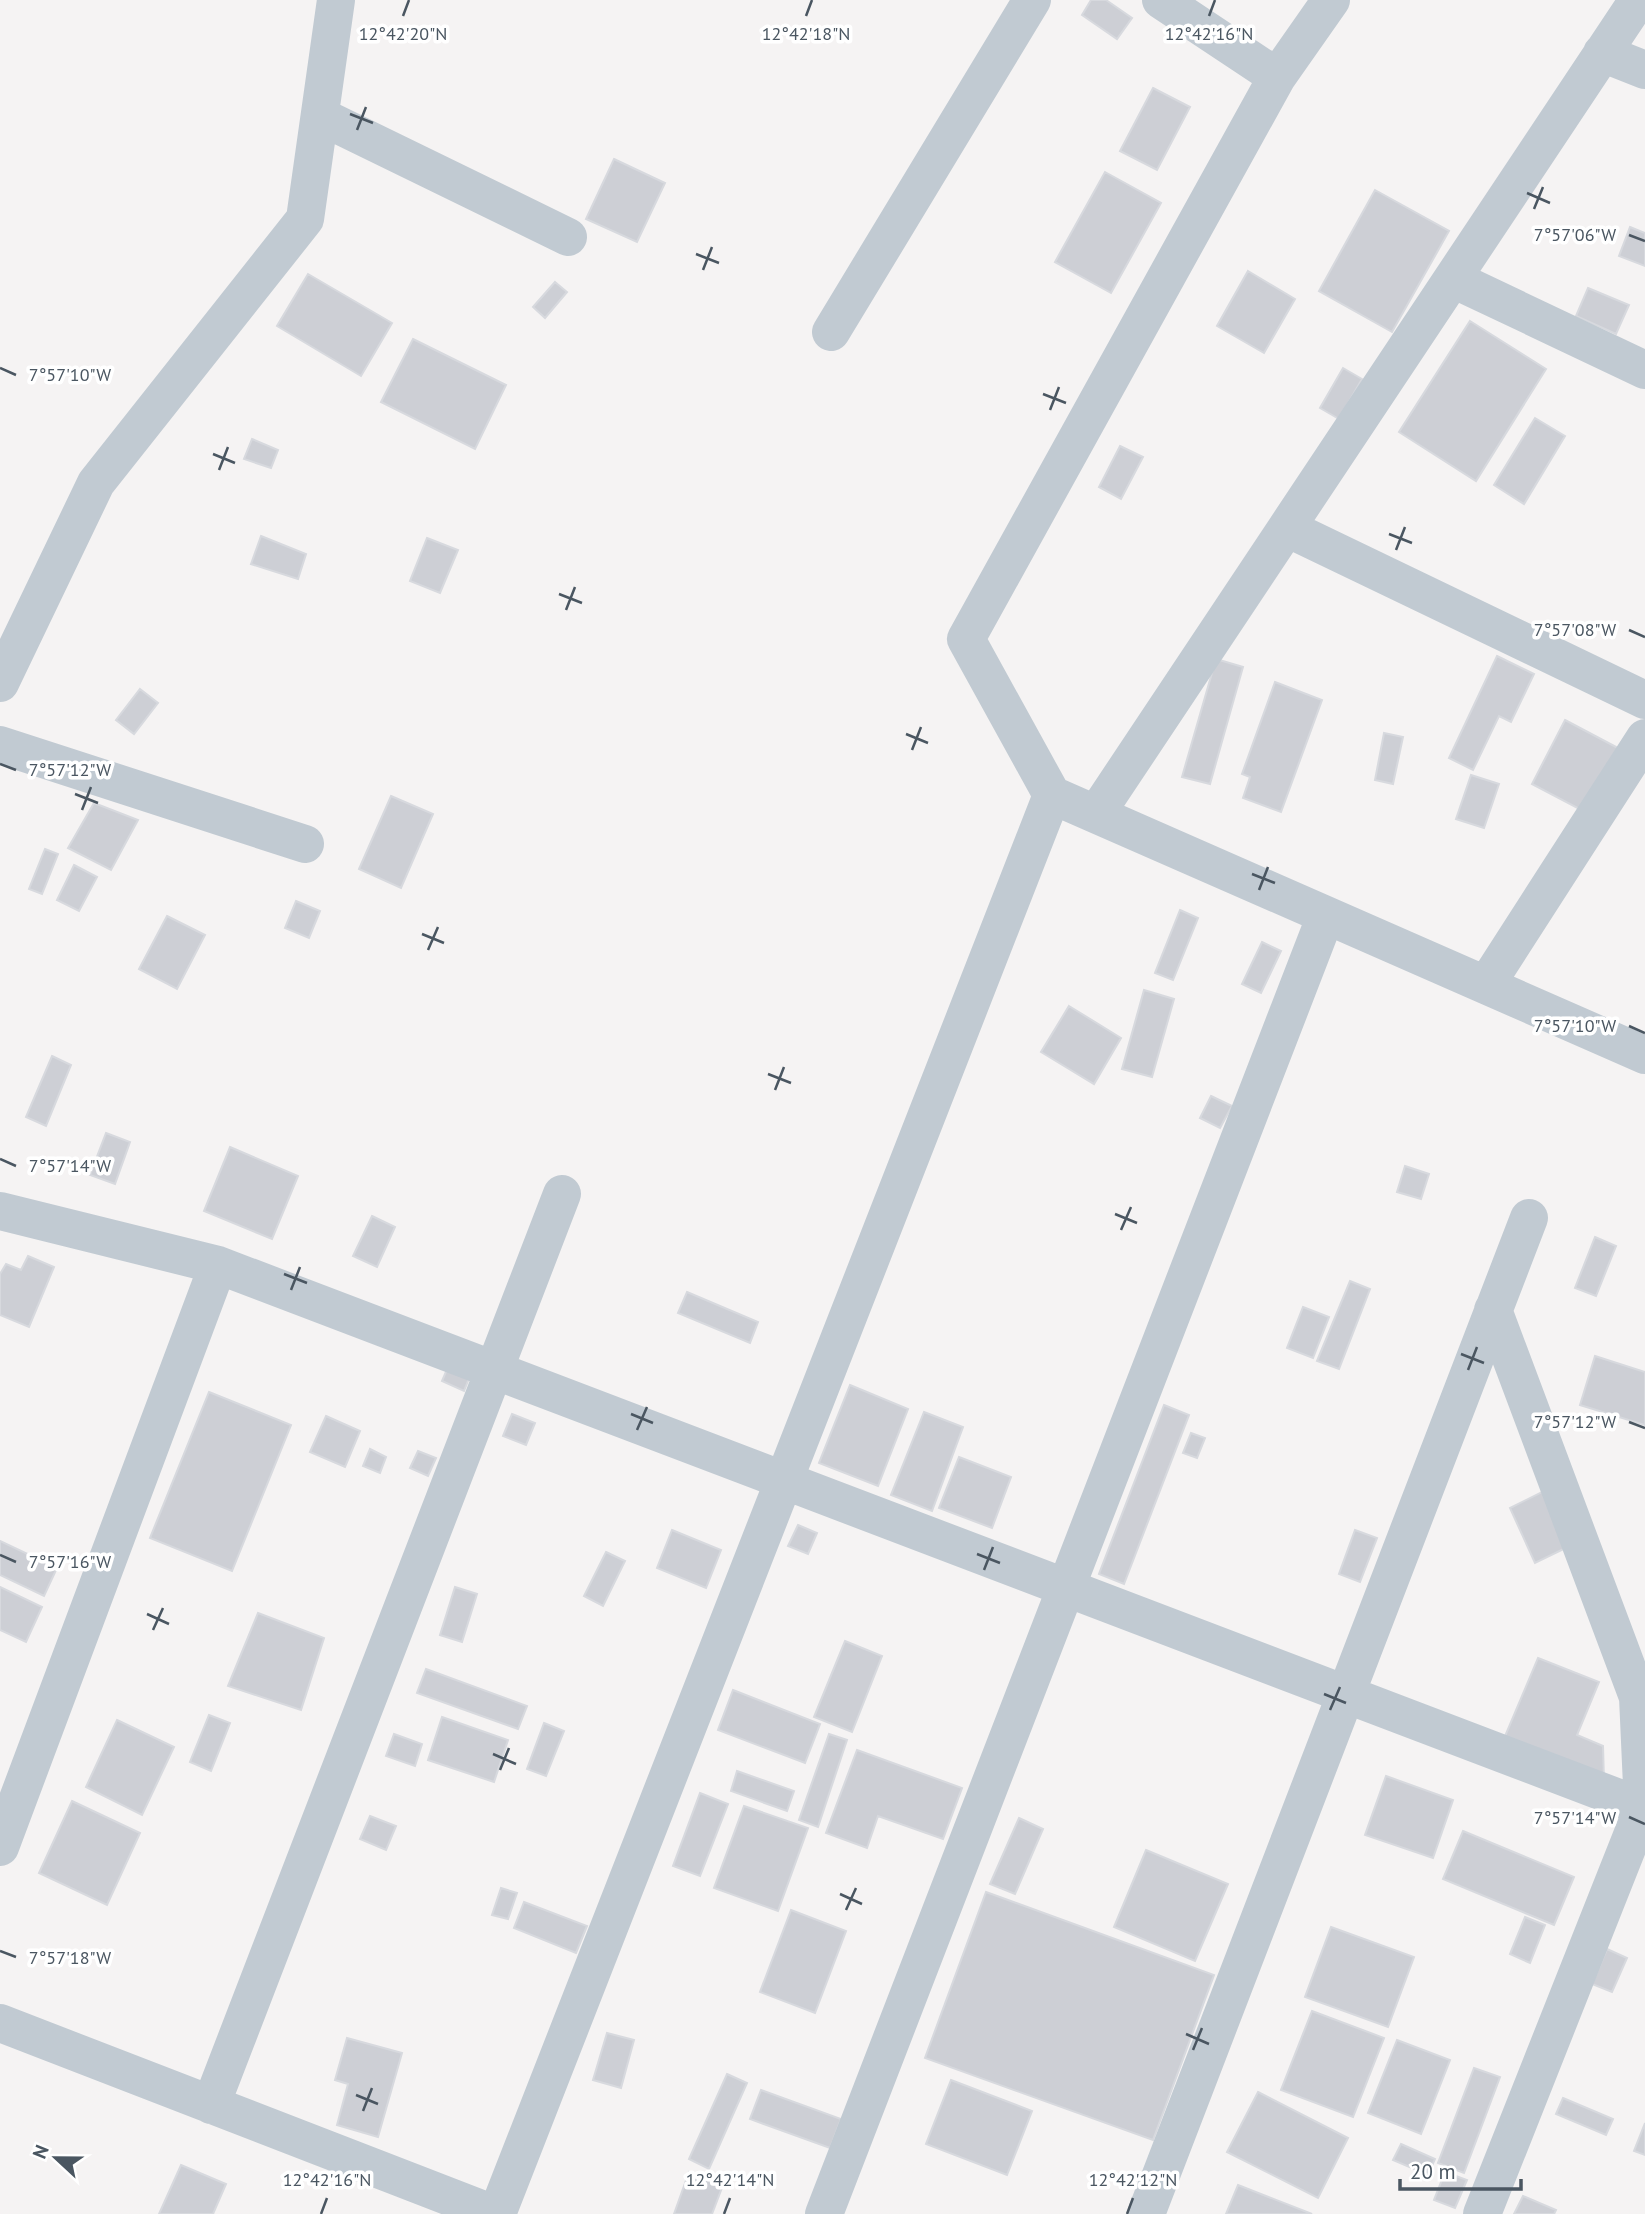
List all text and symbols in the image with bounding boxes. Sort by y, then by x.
text: 12°42'20"N [359,22,447,45]
text: 12°42'18"N [762,22,850,45]
text: 12°42'16"N [1165,22,1253,45]
text: 7°57'06"W [1534,223,1616,246]
text: 7°57'10"W [29,363,111,386]
text: 7°57'08"W [1534,618,1616,641]
text: 7°57'12"W [29,758,111,781]
text: 7°57'10"W [1534,1014,1616,1037]
text: 7°57'14"W [29,1154,111,1177]
text: 7°57'12"W [1534,1410,1616,1433]
text: 7°57'16"W [29,1550,111,1573]
text: 7°57'14"W [1534,1806,1616,1829]
text: 7°57'18"W [29,1946,111,1969]
north arrow [21,2123,91,2193]
text: N [27,2141,54,2162]
scale bar [1400,2148,1521,2192]
text: 20 m [1410,2158,1456,2185]
text: 12°42'16"N [283,2168,371,2191]
text: 12°42'14"N [686,2168,774,2191]
text: 12°42'12"N [1089,2168,1177,2191]

